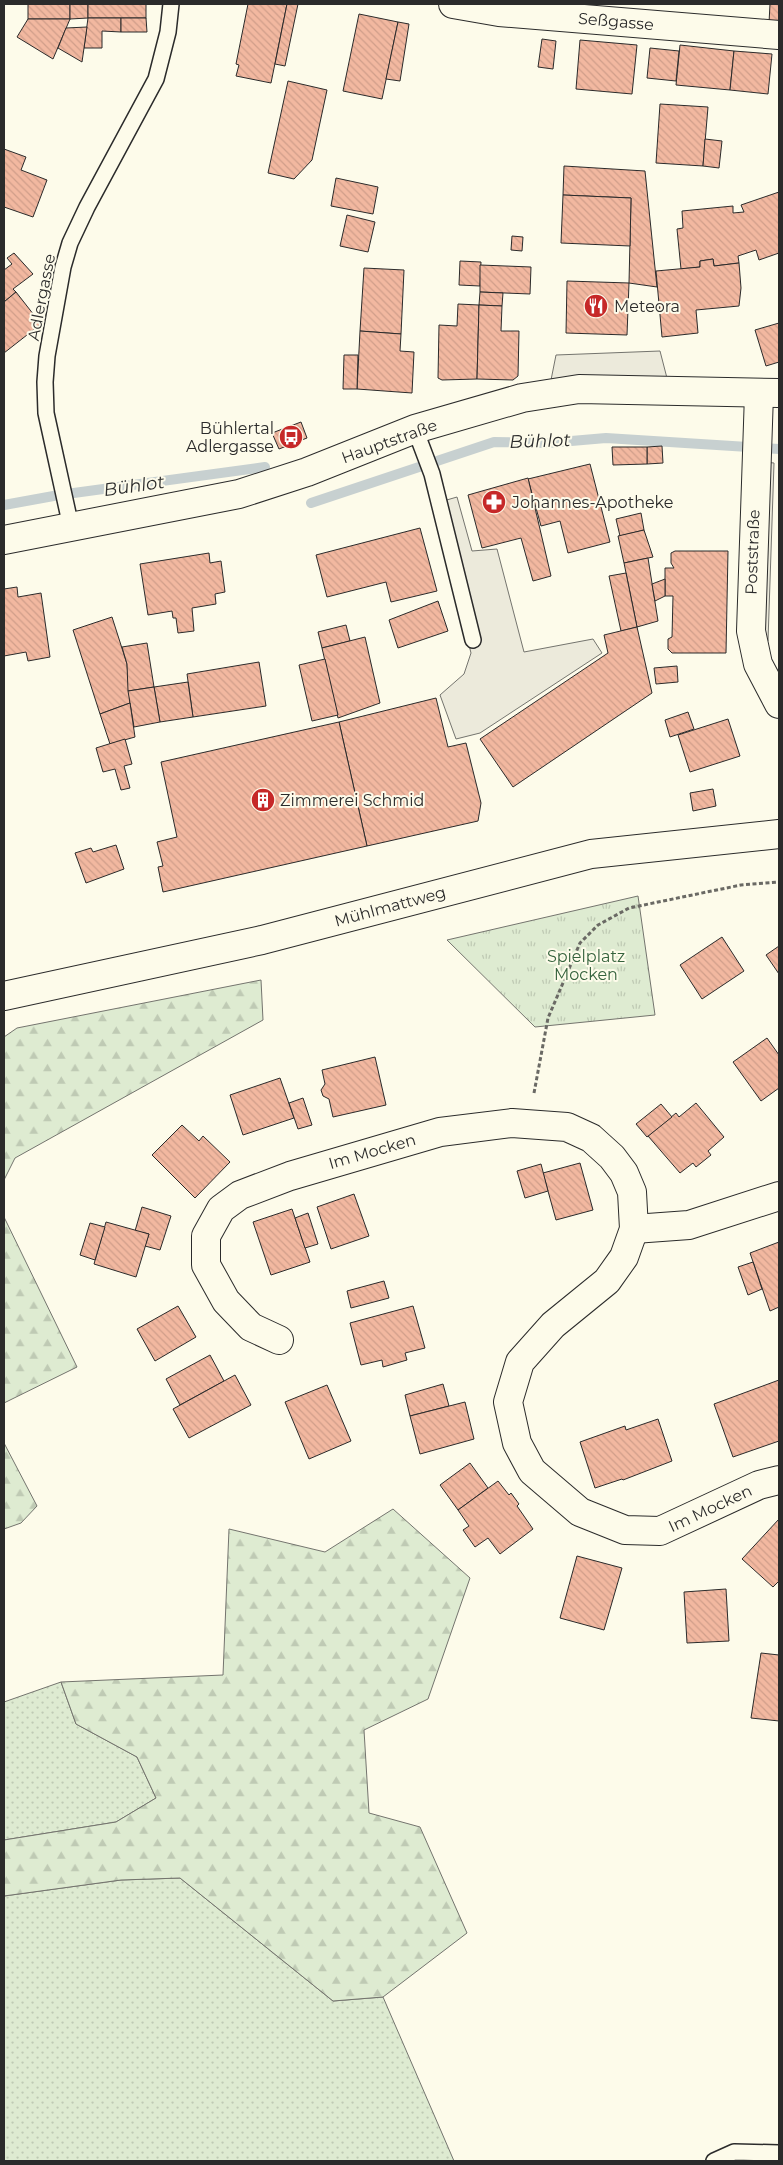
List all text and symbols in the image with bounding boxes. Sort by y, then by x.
street label: Seßgasse [577,9,655,34]
street label: Adlergasse [24,252,59,342]
restaurant icon: Meteora [583,293,609,319]
place label: Meteora [614,297,680,316]
street label: Hauptstraße [339,415,440,468]
place label: Bühlertal Adlergasse [186,419,274,456]
bus stop icon: Bühlertal Adlergasse [278,424,304,450]
water label: Bühlot [509,429,572,453]
water label: Bühlot [102,471,167,501]
pharmacy icon: Johannes-Apotheke [481,489,507,515]
place label: Johannes-Apotheke [511,493,674,512]
street label: Poststraße [742,509,763,595]
building icon: Zimmerei Schmid [250,787,276,813]
place label: Zimmerei Schmid [280,791,424,810]
street label: Mühlmattweg [332,882,448,930]
park label: Spielplatz Mocken [547,947,625,984]
street label: Im Mocken [326,1130,418,1173]
street label: Im Mocken [665,1481,755,1536]

